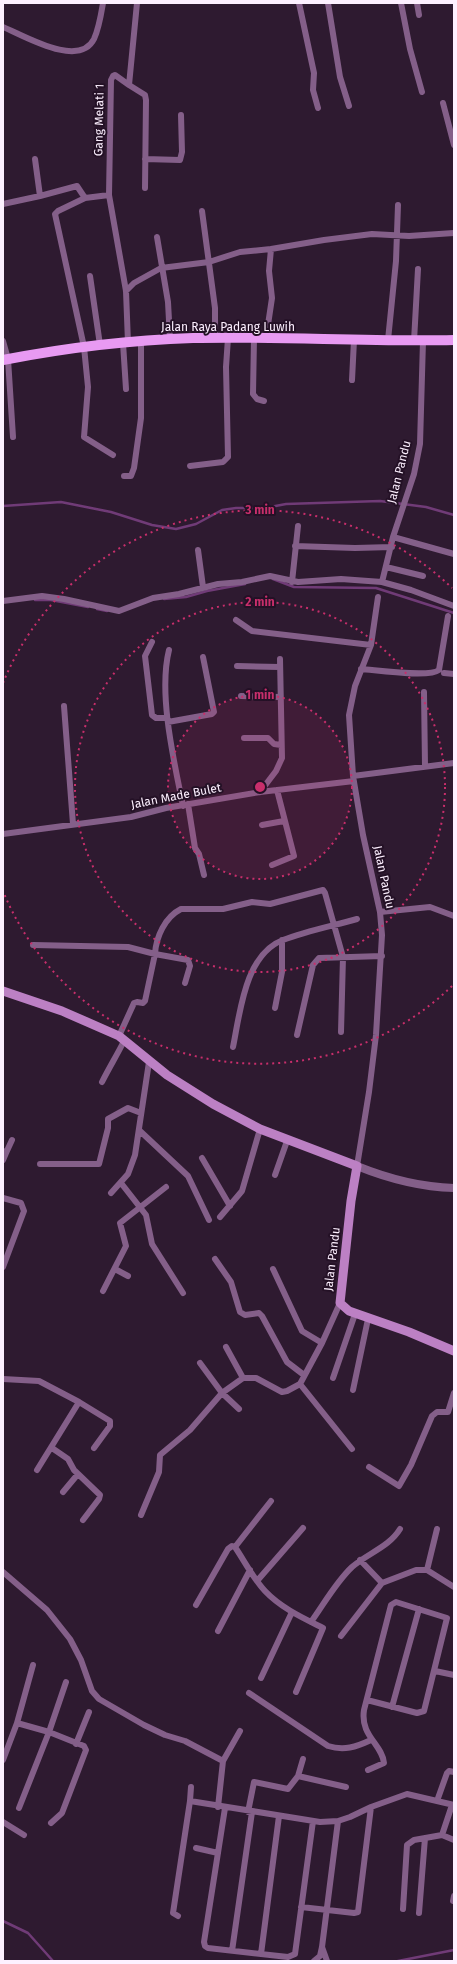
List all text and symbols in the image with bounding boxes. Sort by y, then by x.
street label: Gang Melati 1 [91,84,107,156]
street label: Jalan Raya Padang Luwih [161,320,295,334]
street label: Jalan Pandu [384,439,414,505]
text: 3 min [244,503,275,517]
text: 2 min [245,595,275,609]
text: 1 min [246,688,274,702]
street label: Jalan Made Bulet [130,780,223,812]
centre of rings [253,780,267,794]
street label: Jalan Pandu [370,844,398,910]
street label: Jalan Pandu [321,1226,343,1292]

